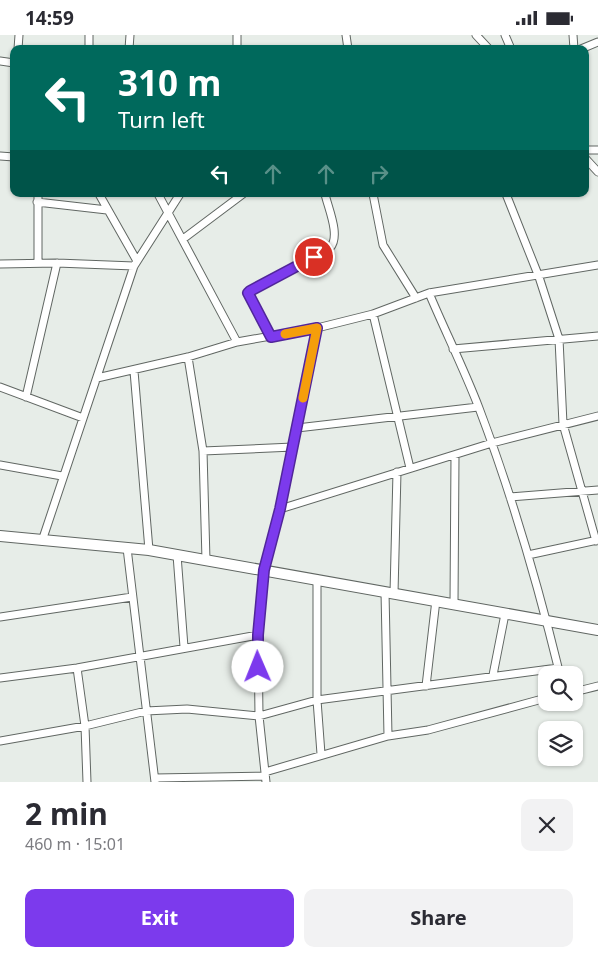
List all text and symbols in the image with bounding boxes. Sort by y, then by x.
text: 14:59 [25,5,74,31]
text: 310 m [118,59,221,106]
icon: left [35,65,100,130]
text: Turn left [118,104,205,134]
icon: left [206,160,234,188]
icon: ahead [259,160,287,188]
icon: ahead [312,160,340,188]
icon: right [365,160,393,188]
pin [293,236,335,278]
icon: arrive [300,243,328,271]
position arrow [231,640,283,692]
map controls [538,666,583,766]
button: search [538,666,583,711]
button: layers [538,721,583,766]
text: 2 min [25,793,108,834]
button: close [521,799,573,851]
text: 460 m · 15:01 [25,833,125,855]
button: Exit [25,889,294,947]
button: Share [304,889,573,947]

